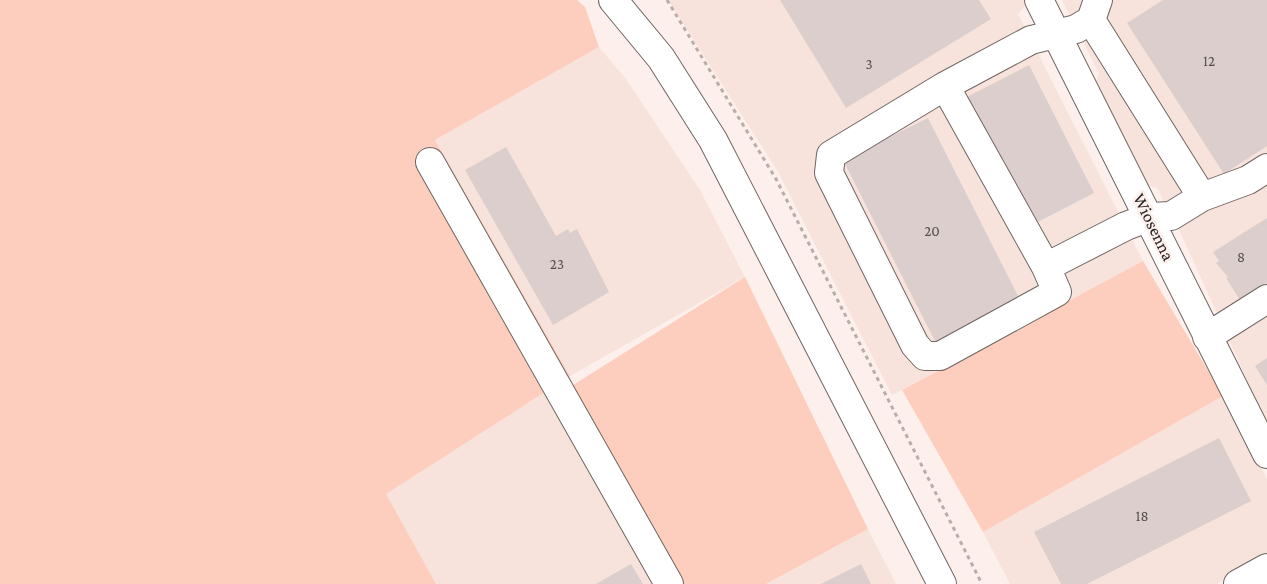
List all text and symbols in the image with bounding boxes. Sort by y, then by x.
house number: 12 [1203,53,1215,69]
house number: 3 [865,56,873,72]
street label: Wiosenna [1129,190,1179,264]
house number: 20 [924,223,940,239]
house number: 8 [1237,249,1245,265]
house number: 23 [550,256,564,272]
house number: 18 [1135,508,1149,524]

